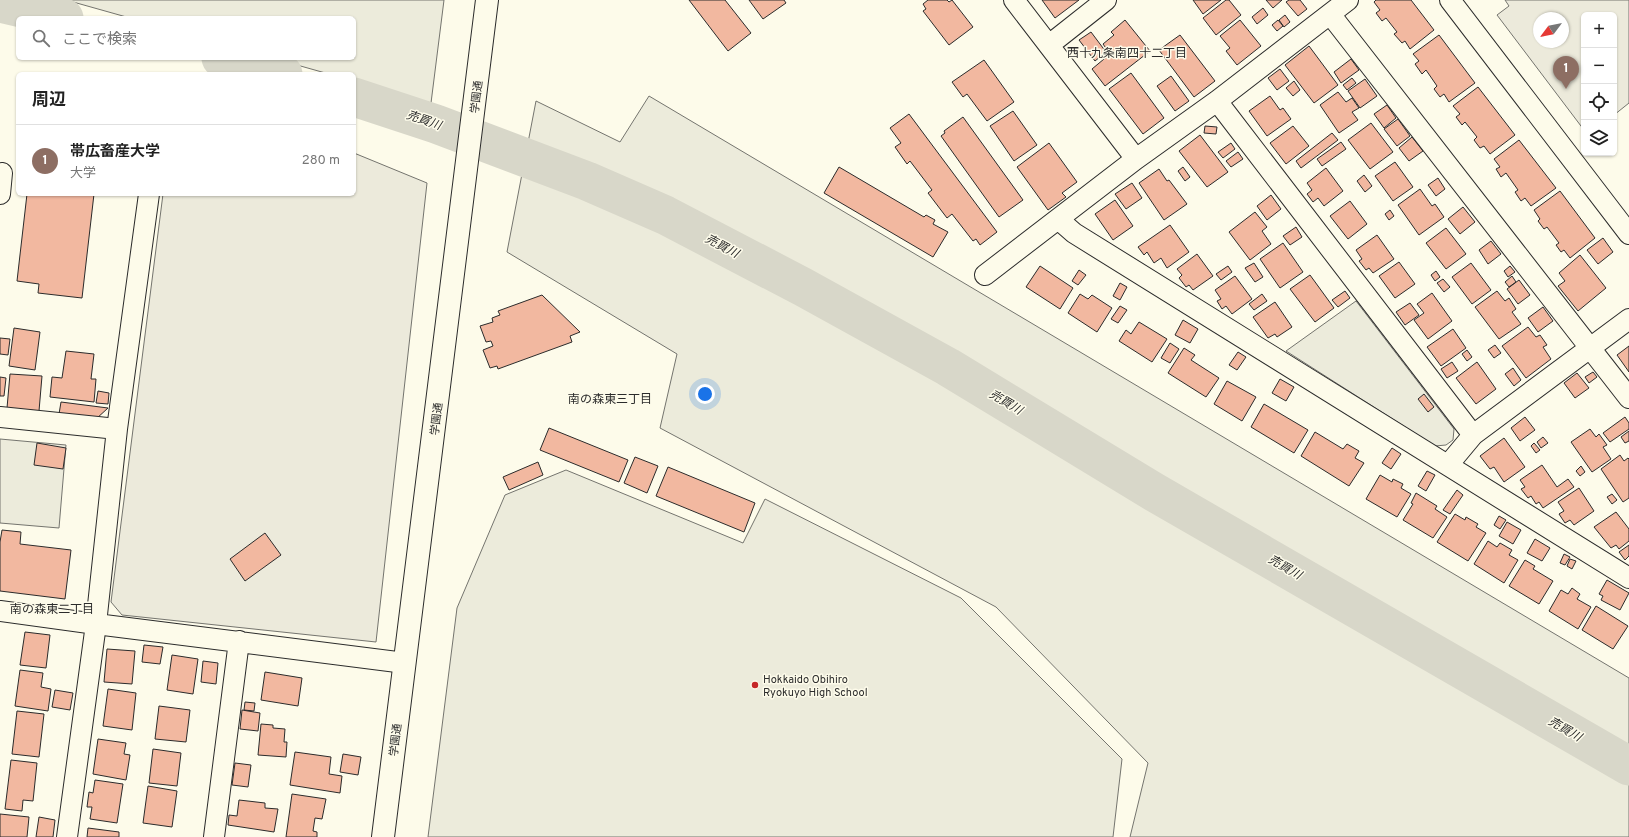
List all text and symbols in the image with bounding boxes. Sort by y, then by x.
north arrow [1533,12,1569,48]
map controls [1581,12,1617,156]
button: + [1581,12,1617,48]
search box [16,16,356,60]
icon: search [30,27,52,49]
text: ここで検索 [62,31,137,50]
district label: 西十九条南四十二丁目 [1067,46,1187,62]
button: − [1581,48,1617,84]
pin: 1 [1553,56,1579,89]
street label: 学園通 [468,80,486,114]
button: locate [1581,84,1617,120]
text: 周辺 [32,90,66,112]
water label: 売買川 [404,108,445,135]
button: layers [1581,120,1617,156]
text: 帯広畜産大学 [70,143,160,162]
text: 1 [42,153,48,169]
text: 280 m [302,153,340,169]
text: 大学 [70,166,96,182]
water label: 売買川 [702,231,743,263]
your location [695,384,715,404]
water label: 売買川 [986,387,1027,420]
district label: 南の森東三丁目 [568,392,652,408]
street label: 学園通 [428,402,446,436]
water label: 売買川 [1265,552,1306,585]
district label: 南の森東二丁目 [10,602,94,618]
place label: Hokkaido Obihiro Ryokuyo High School [763,673,868,700]
marker: Hokkaido Obihiro Ryokuyo High School [750,680,760,690]
water label: 売買川 [1545,714,1586,747]
street label: 学園通 [387,723,405,757]

